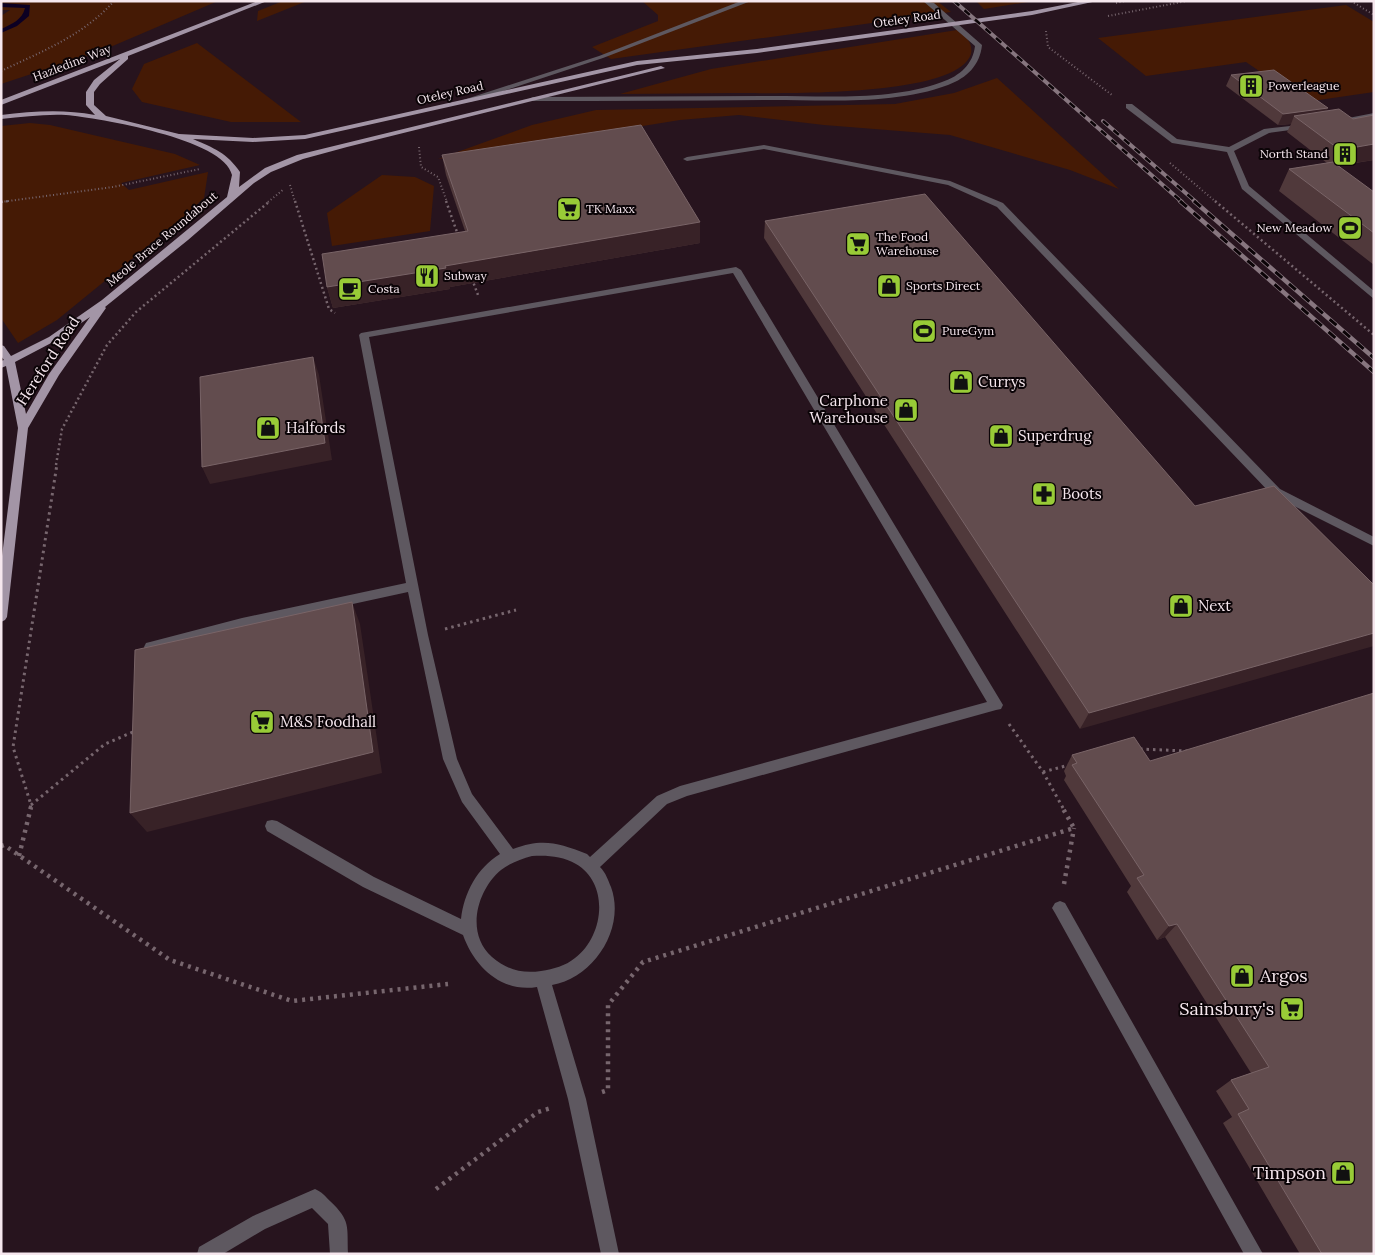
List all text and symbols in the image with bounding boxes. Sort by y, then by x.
street label: Oteley Road [872,6,942,31]
street label: Hazledine Way [31,40,114,84]
building icon: Powerleague [1238,73,1264,99]
street label: Oteley Road [415,78,485,107]
place label: Powerleague [1268,78,1340,93]
building icon: North Stand [1332,141,1358,167]
place label: North Stand [1260,146,1328,161]
street label: Meole Brace Roundabout [103,188,220,289]
supermarket icon: TK Maxx [556,196,582,222]
place label: TK Maxx [586,201,636,216]
sports icon: New Meadow [1337,215,1363,241]
place label: New Meadow [1256,220,1332,235]
place label: The Food Warehouse [876,229,939,258]
supermarket icon: The Food Warehouse [845,231,871,257]
restaurant icon: Subway [414,263,440,289]
place label: Subway [444,268,487,283]
shop icon: Sports Direct [876,273,902,299]
cafe icon: Costa [337,276,363,302]
place label: Sports Direct [906,278,981,293]
place label: Costa [368,281,400,296]
street label: Hereford Road [12,313,83,409]
sports icon: PureGym [911,318,937,344]
place label: PureGym [942,323,995,338]
shop icon: Currys [948,369,974,395]
place label: Currys [978,372,1026,391]
place label: Carphone Warehouse [810,391,888,427]
shop icon: Carphone Warehouse [893,397,919,423]
shop icon: Halfords [255,415,281,441]
place label: Halfords [286,418,346,437]
shop icon: Superdrug [988,423,1014,449]
place label: Superdrug [1018,426,1092,445]
pharmacy icon: Boots [1031,481,1057,507]
place label: Boots [1062,484,1102,503]
shop icon: Next [1168,593,1194,619]
place label: Next [1198,596,1231,615]
supermarket icon: M&S Foodhall [249,709,275,735]
place label: M&S Foodhall [280,712,376,731]
shop icon: Argos [1229,963,1255,989]
place label: Argos [1259,964,1308,987]
supermarket icon: Sainsbury's [1279,996,1305,1022]
place label: Sainsbury's [1179,997,1274,1020]
shop icon: Timpson [1330,1160,1356,1186]
place label: Timpson [1253,1161,1326,1184]

